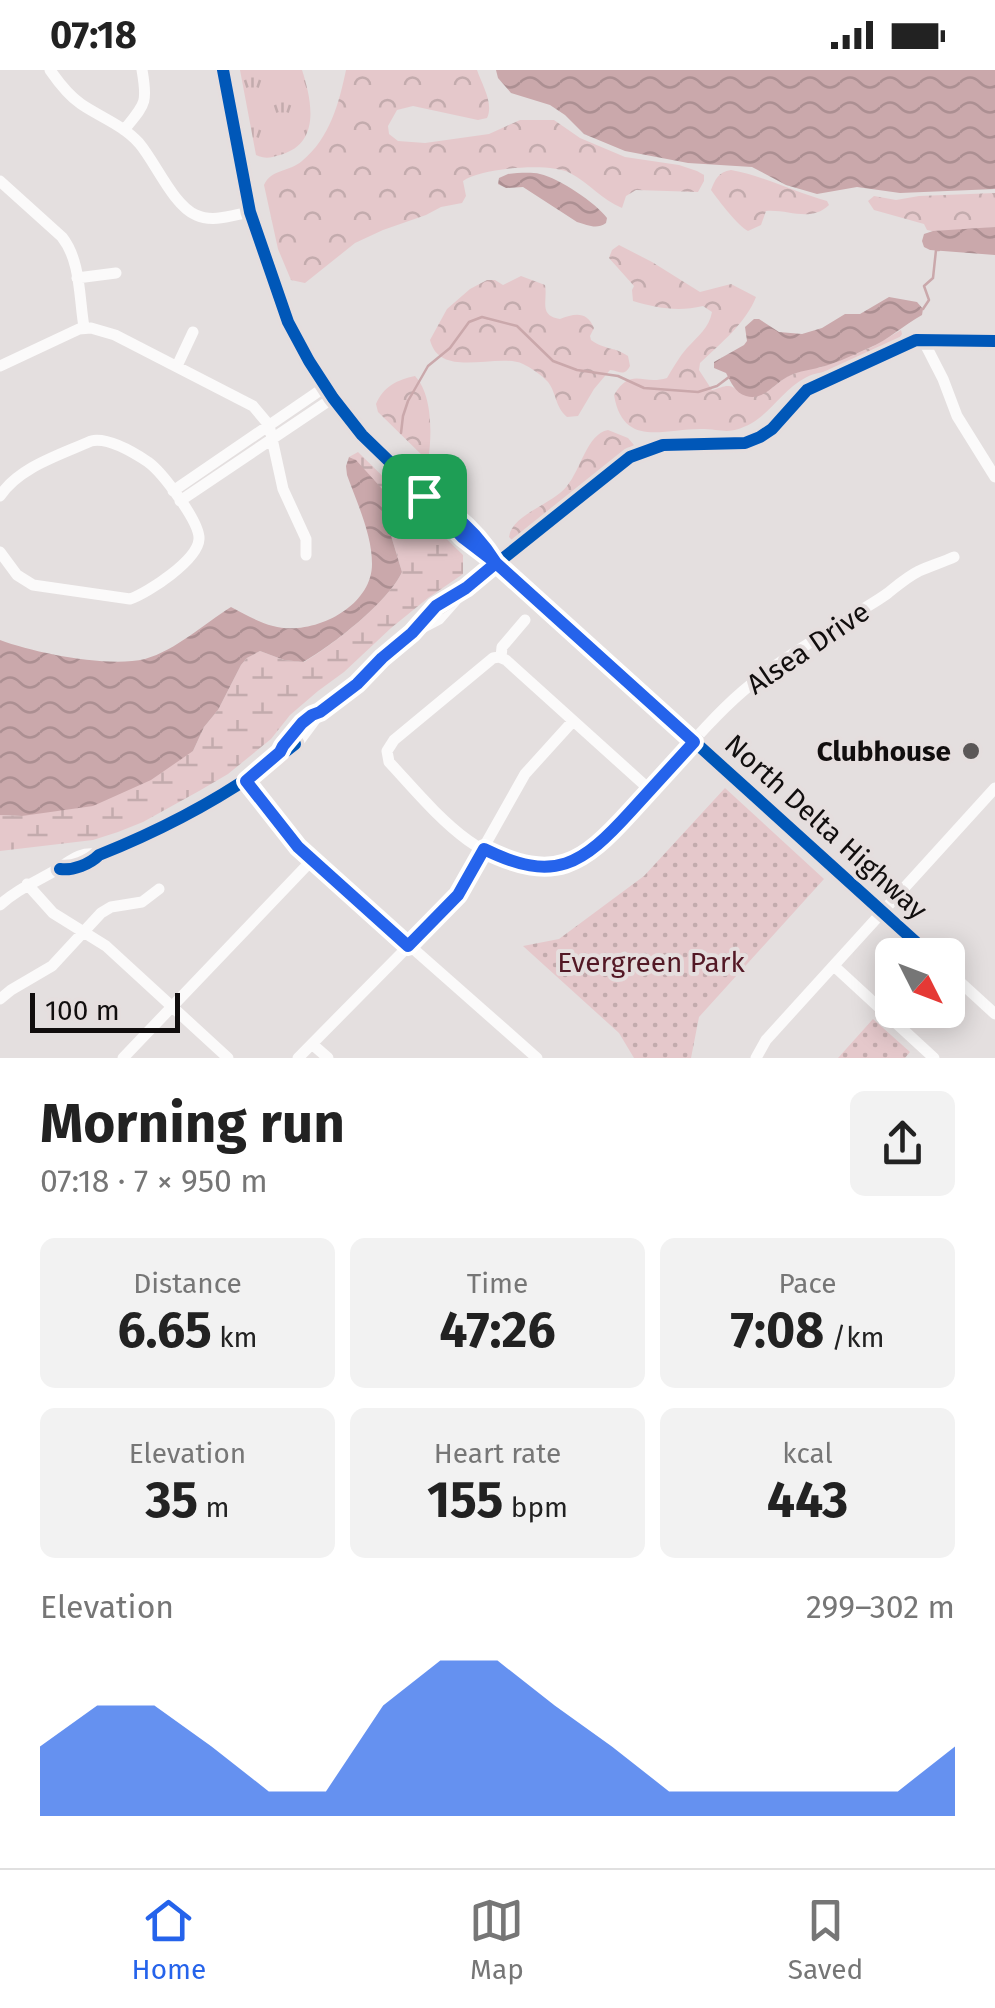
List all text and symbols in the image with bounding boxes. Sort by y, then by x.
text: 07:18 [50,12,137,58]
pin [382,454,467,539]
icon: arrive [397,469,452,524]
street label: Alsea Drive [740,595,876,701]
street label: North Delta Highway [718,728,934,927]
place label: Clubhouse [817,735,951,768]
marker: Clubhouse [960,740,982,762]
north arrow [875,938,965,1028]
map controls [875,938,965,1028]
park label: Evergreen Park [557,946,746,979]
scale bar [30,988,180,1033]
text: 100 m [45,994,120,1027]
text: Morning run [40,1091,345,1157]
button: share [850,1091,955,1196]
text: 07:18 · 7 × 950 m [40,1162,268,1200]
text: Distance [133,1267,242,1300]
text: Time [467,1267,528,1300]
text: Pace [778,1267,837,1300]
text: 6.65 [117,1300,212,1360]
text: 47:26 [439,1300,556,1360]
text: 7:08 [730,1300,824,1360]
text: km [212,1321,258,1354]
text: /km [824,1321,885,1354]
text: Elevation [129,1437,246,1470]
text: Heart rate [434,1437,561,1470]
text: kcal [782,1437,833,1470]
text: 35 [145,1470,198,1530]
text: 155 [427,1470,503,1530]
text: 443 [767,1470,848,1530]
text: m [198,1491,230,1524]
text: bpm [503,1491,568,1524]
text: Elevation [40,1588,174,1626]
text: 299–302 m [806,1588,955,1626]
tab: Home [132,1893,206,1986]
tab: Map [469,1893,524,1986]
tab: Saved [788,1893,863,1986]

